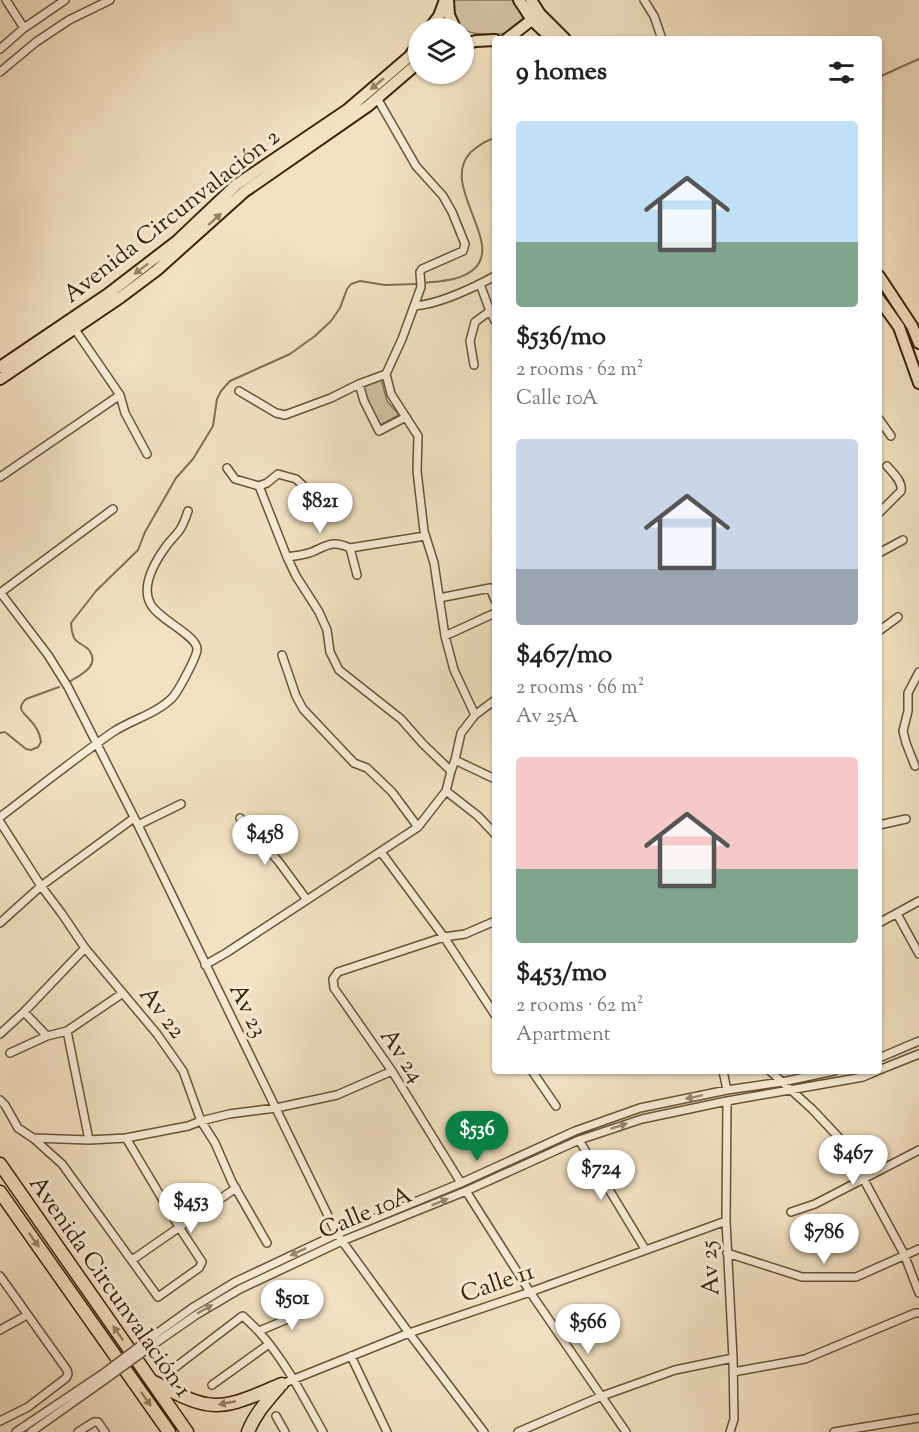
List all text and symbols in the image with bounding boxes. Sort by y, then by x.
map controls [408,18,474,84]
button: layers [408,18,474,84]
text: 9 homes [516,54,607,91]
icon: filters [825,56,858,89]
one-way arrow [370,77,385,90]
street label: Avenida Circunvalación 2 [57,121,288,312]
icon: home [633,160,741,268]
one-way arrow [207,213,222,226]
one-way arrow [133,262,149,275]
text: $536/mo [516,319,606,356]
text: 2 rooms · 62 m² [516,356,644,385]
text: Calle 10A [516,385,598,414]
icon: home [633,478,741,586]
pin: $821 [284,483,356,534]
text: $821 [302,488,338,517]
text: $467/mo [516,637,612,674]
text: 2 rooms · 66 m² [516,674,644,703]
text: Av 25A [516,703,578,732]
icon: home [633,796,741,904]
pin: $458 [229,815,301,866]
text: $458 [246,820,284,849]
text: $453/mo [516,955,607,992]
street label: Av 23 [219,978,275,1044]
street label: Av 22 [130,980,193,1047]
text: 2 rooms · 62 m² [516,992,644,1021]
text: Apartment [516,1021,611,1050]
street label: Av 24 [371,1022,432,1090]
one-way arrow [684,1093,703,1102]
pin: $536 [441,1111,513,1162]
text: $536 [459,1116,495,1145]
one-way arrow [610,1121,628,1130]
pin: $467 [817,1135,889,1186]
text: $467 [833,1140,873,1169]
pin: $724 [565,1150,637,1201]
text: $724 [581,1155,621,1184]
street label: Avenida Circunvalación 1 [20,1169,199,1405]
street label: Calle 10A [314,1179,418,1249]
pin: $453 [155,1183,227,1234]
text: $453 [173,1188,209,1217]
one-way arrow [431,1197,449,1207]
pin: $786 [788,1214,860,1265]
text: $786 [804,1219,844,1248]
one-way arrow [28,1231,40,1247]
street label: Av 25 [693,1239,729,1296]
one-way arrow [290,1247,307,1256]
street label: Calle 11 [456,1255,539,1312]
pin: $501 [256,1280,328,1331]
text: $501 [275,1285,309,1314]
one-way arrow [197,1304,214,1314]
pin: $566 [552,1304,624,1355]
text: $566 [569,1309,607,1338]
one-way arrow [112,1325,124,1341]
one-way arrow [140,1391,152,1407]
one-way arrow [217,1399,236,1408]

